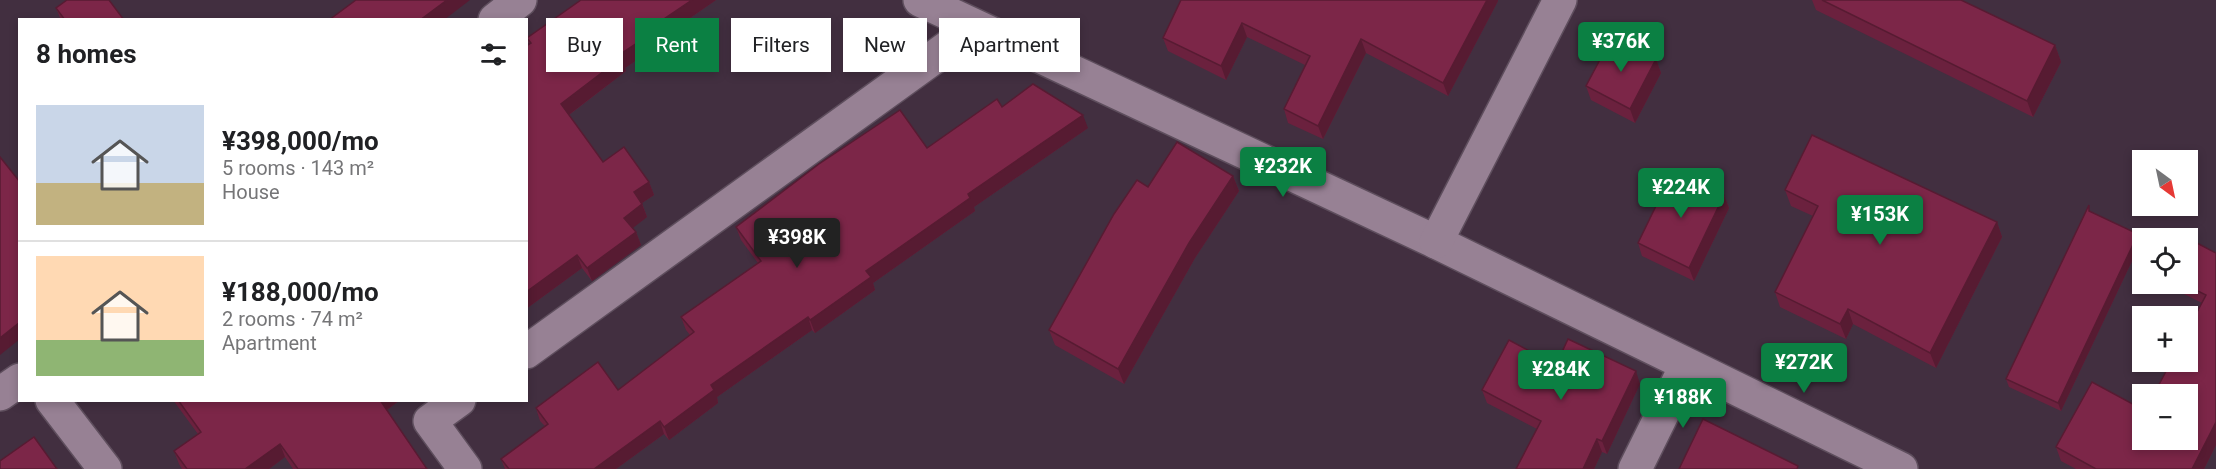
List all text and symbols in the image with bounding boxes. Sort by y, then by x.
chip: Buy [546,18,623,72]
chip: Rent [635,18,719,72]
chip: Filters [731,18,831,72]
chip: New [843,18,927,72]
chip: Apartment [939,18,1080,72]
pin: ¥376K [1579,22,1663,73]
text: ¥376K [1592,29,1650,53]
icon: filters [477,38,510,71]
text: 8 homes [36,39,137,69]
text: ¥398,000/mo [222,126,379,156]
icon: home [84,129,156,201]
pin: ¥232K [1241,147,1325,198]
north arrow [2132,150,2198,216]
map controls [2132,150,2198,450]
text: ¥232K [1254,154,1312,178]
text: 5 rooms · 143 m² [222,156,374,180]
pin: ¥224K [1639,168,1723,219]
text: ¥224K [1652,175,1710,199]
text: House [222,180,280,204]
pin: ¥153K [1838,195,1922,246]
text: ¥153K [1851,202,1909,226]
pin: ¥398K [755,218,839,269]
text: ¥398K [768,225,826,249]
button: locate [2132,228,2198,294]
text: ¥188,000/mo [222,277,379,307]
icon: home [84,280,156,352]
button: + [2132,306,2198,372]
text: 2 rooms · 74 m² [222,307,363,331]
text: Apartment [222,331,317,355]
pin: ¥272K [1762,343,1846,394]
pin: ¥284K [1519,350,1603,401]
text: ¥272K [1775,350,1833,374]
text: ¥284K [1532,357,1590,381]
pin: ¥188K [1641,378,1725,429]
button: − [2132,384,2198,450]
text: ¥188K [1654,385,1712,409]

